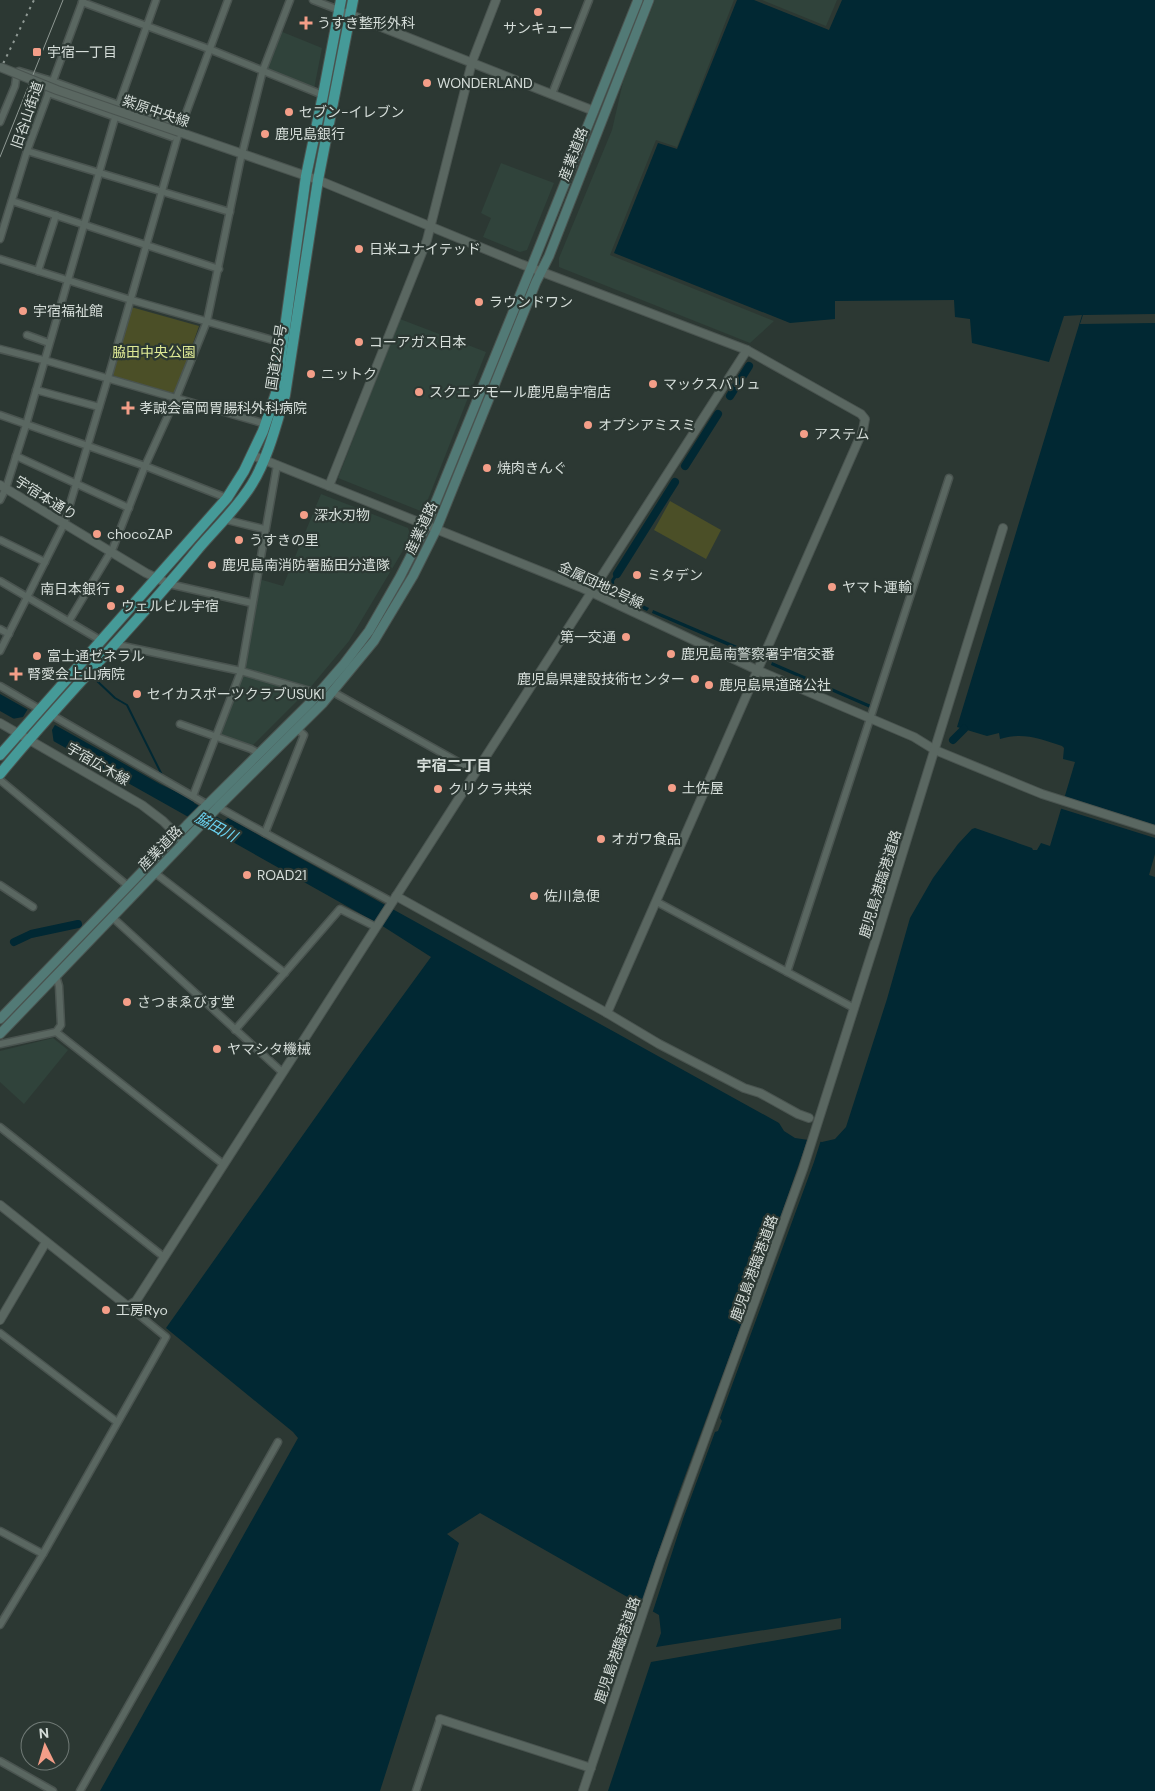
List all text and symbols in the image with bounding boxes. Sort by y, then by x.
marker: サンキュー [532,6,544,18]
place label: うすき整形外科 [317,14,415,32]
marker: うすき整形外科 [299,16,313,30]
place label: サンキュー [503,19,573,37]
place label: 宇宿一丁目 [47,43,117,61]
marker: 宇宿一丁目 [31,46,43,58]
place label: WONDERLAND [437,74,533,92]
marker: WONDERLAND [421,77,433,89]
street label: 旧谷山街道 [7,79,47,151]
street label: 紫原中央線 [120,91,192,131]
place label: セブン-イレブン [299,103,405,121]
marker: セブン-イレブン [283,106,295,118]
place label: 鹿児島銀行 [275,125,345,143]
street label: 産業道路 [555,125,591,183]
marker: 鹿児島銀行 [259,128,271,140]
place label: 日米ユナイテッド [369,240,481,258]
marker: 日米ユナイテッド [353,243,365,255]
place label: ラウンドワン [489,293,573,311]
marker: ラウンドワン [473,296,485,308]
place label: 宇宿福祉館 [33,302,103,320]
marker: 宇宿福祉館 [17,305,29,317]
street label: 国道225号 [262,323,290,391]
place label: コーアガス日本 [369,333,466,351]
marker: コーアガス日本 [353,336,365,348]
park label: 脇田中央公園 [112,343,196,361]
place label: ニットク [321,365,377,383]
marker: ニットク [305,368,317,380]
place label: マックスバリュ [663,375,761,393]
marker: マックスバリュ [647,378,659,390]
place label: スクエアモール鹿児島宇宿店 [429,383,611,401]
marker: スクエアモール鹿児島宇宿店 [413,386,425,398]
place label: 孝誠会富岡胃腸科外科病院 [139,399,307,417]
marker: 孝誠会富岡胃腸科外科病院 [121,401,135,415]
place label: オプシアミスミ [598,416,696,434]
marker: オプシアミスミ [582,419,594,431]
place label: アステム [814,425,870,443]
marker: アステム [798,428,810,440]
place label: 焼肉きんぐ [497,459,567,477]
marker: 焼肉きんぐ [481,462,493,474]
street label: 宇宿本通り [12,472,80,524]
street label: 産業道路 [401,499,441,557]
place label: 深水刃物 [314,506,370,524]
marker: 深水刃物 [298,509,310,521]
place label: chocoZAP [107,525,173,543]
marker: chocoZAP [91,528,103,540]
place label: うすきの里 [249,531,319,549]
marker: うすきの里 [233,534,245,546]
place label: 鹿児島南消防署脇田分遣隊 [222,556,390,574]
street label: 金属団地2号線 [555,557,647,613]
marker: 鹿児島南消防署脇田分遣隊 [206,559,218,571]
place label: ミタデン [647,566,703,584]
marker: ミタデン [631,569,643,581]
place label: ヤマト運輸 [842,578,912,596]
place label: 南日本銀行 [40,580,110,598]
marker: ヤマト運輸 [826,581,838,593]
marker: 南日本銀行 [114,583,126,595]
place label: ウェルビル宇宿 [121,597,219,615]
marker: ウェルビル宇宿 [105,600,117,612]
place label: 第一交通 [560,628,616,646]
marker: 第一交通 [620,631,632,643]
place label: 鹿児島南警察署宇宿交番 [681,645,835,663]
place label: 富士通ゼネラル [47,647,145,665]
marker: 鹿児島南警察署宇宿交番 [665,648,677,660]
marker: 富士通ゼネラル [31,650,43,662]
place label: 腎愛会上山病院 [27,665,125,683]
marker: 腎愛会上山病院 [9,667,23,681]
place label: 鹿児島県建設技術センター [517,670,685,688]
marker: 鹿児島県建設技術センター [689,673,701,685]
place label: 鹿児島県道路公社 [719,676,831,694]
marker: 鹿児島県道路公社 [703,679,715,691]
place label: セイカスポーツクラブUSUKI [147,685,325,703]
marker: セイカスポーツクラブUSUKI [131,688,143,700]
street label: 宇宿広木線 [63,739,133,789]
district label: 宇宿二丁目 [416,756,492,776]
place label: 土佐屋 [682,779,724,797]
place label: クリクラ共栄 [448,780,532,798]
marker: 土佐屋 [666,782,678,794]
marker: クリクラ共栄 [432,783,444,795]
water label: 脇田川 [191,807,242,848]
street label: 産業道路 [134,822,186,874]
street label: 鹿児島港臨港道路 [855,828,905,940]
place label: オガワ食品 [611,830,681,848]
marker: オガワ食品 [595,833,607,845]
place label: ROAD21 [257,866,307,884]
marker: ROAD21 [241,869,253,881]
place label: 佐川急便 [544,887,600,905]
marker: 佐川急便 [528,890,540,902]
place label: さつまゑびす堂 [137,993,235,1011]
marker: さつまゑびす堂 [121,996,133,1008]
place label: ヤマシタ機械 [227,1040,311,1058]
marker: ヤマシタ機械 [211,1043,223,1055]
street label: 鹿児島港臨港道路 [726,1212,782,1324]
place label: 工房Ryo [116,1301,168,1319]
marker: 工房Ryo [100,1304,112,1316]
street label: 鹿児島港臨港道路 [590,1594,644,1706]
north arrow [20,1721,70,1771]
text: N [38,1724,50,1742]

